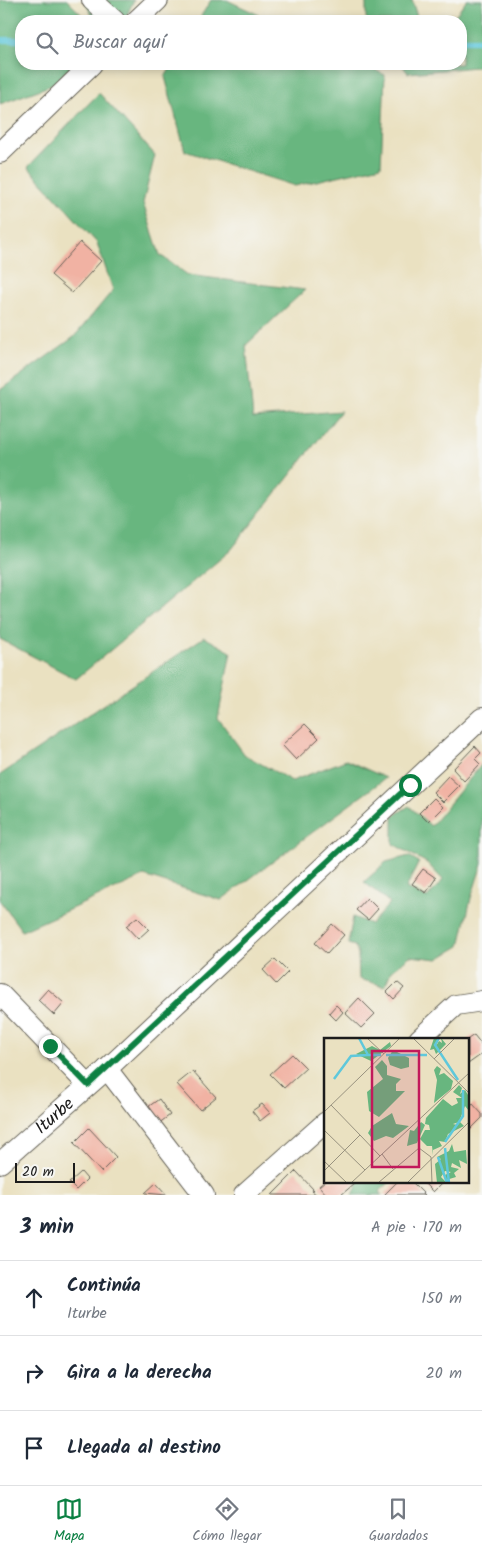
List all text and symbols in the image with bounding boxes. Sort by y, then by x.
search box [15,15,467,70]
text: Buscar aquí [73,28,165,58]
icon: search [33,29,61,57]
route start [399,774,422,797]
route end [39,1035,62,1058]
inset map [324,1038,470,1182]
street label: Iturbe [29,1091,81,1142]
scale bar [15,1160,75,1183]
text: 20 m [22,1161,54,1183]
text: 3 min [20,1211,74,1244]
text: A pie · 170 m [371,1215,462,1240]
text: Continúa [67,1271,141,1301]
icon: ahead [20,1284,48,1312]
text: 150 m [421,1286,462,1311]
text: Iturbe [67,1301,107,1326]
text: Gira a la derecha [67,1358,212,1388]
icon: right [20,1359,48,1387]
text: 20 m [426,1361,462,1386]
text: Llegada al destino [67,1433,221,1463]
icon: arrive [20,1434,48,1462]
tab: Mapa [54,1495,85,1547]
tab: Cómo llegar [192,1495,261,1547]
tab: Guardados [369,1495,428,1547]

